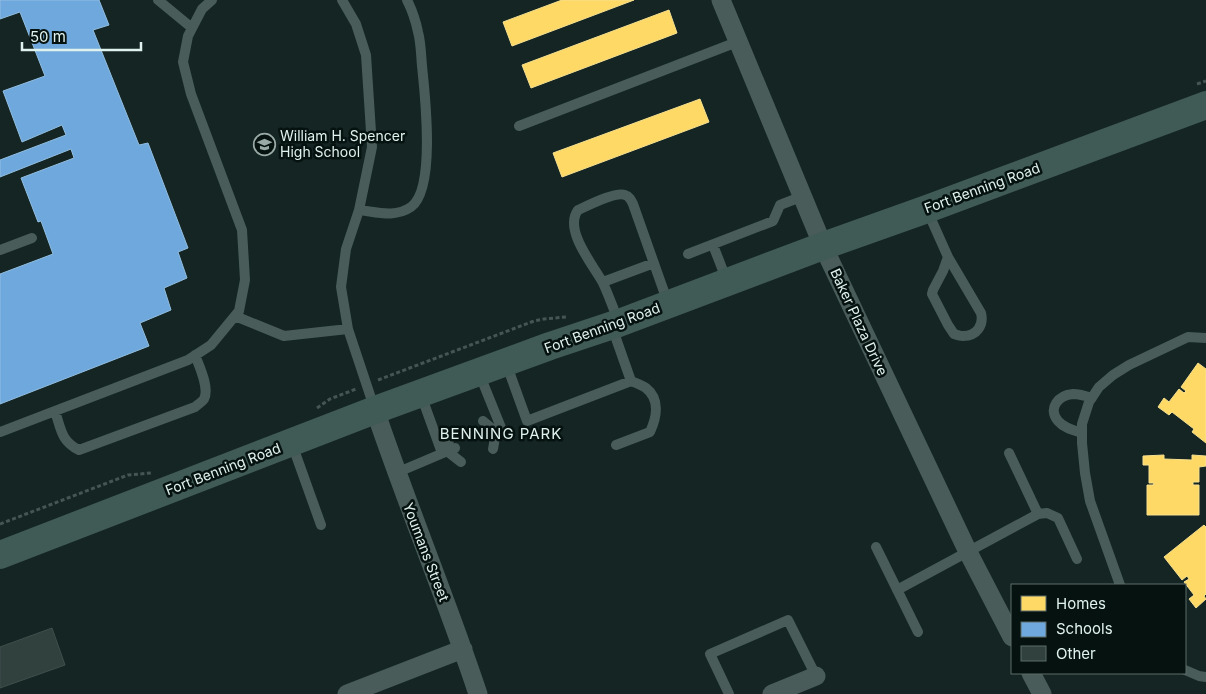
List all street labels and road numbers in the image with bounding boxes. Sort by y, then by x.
street label: Fort Benning Road [922,159,1042,216]
street label: Baker Plaza Drive [827,266,892,378]
street label: Fort Benning Road [542,299,662,356]
street label: Fort Benning Road [163,439,283,498]
street label: Youmans Street [400,500,453,604]

